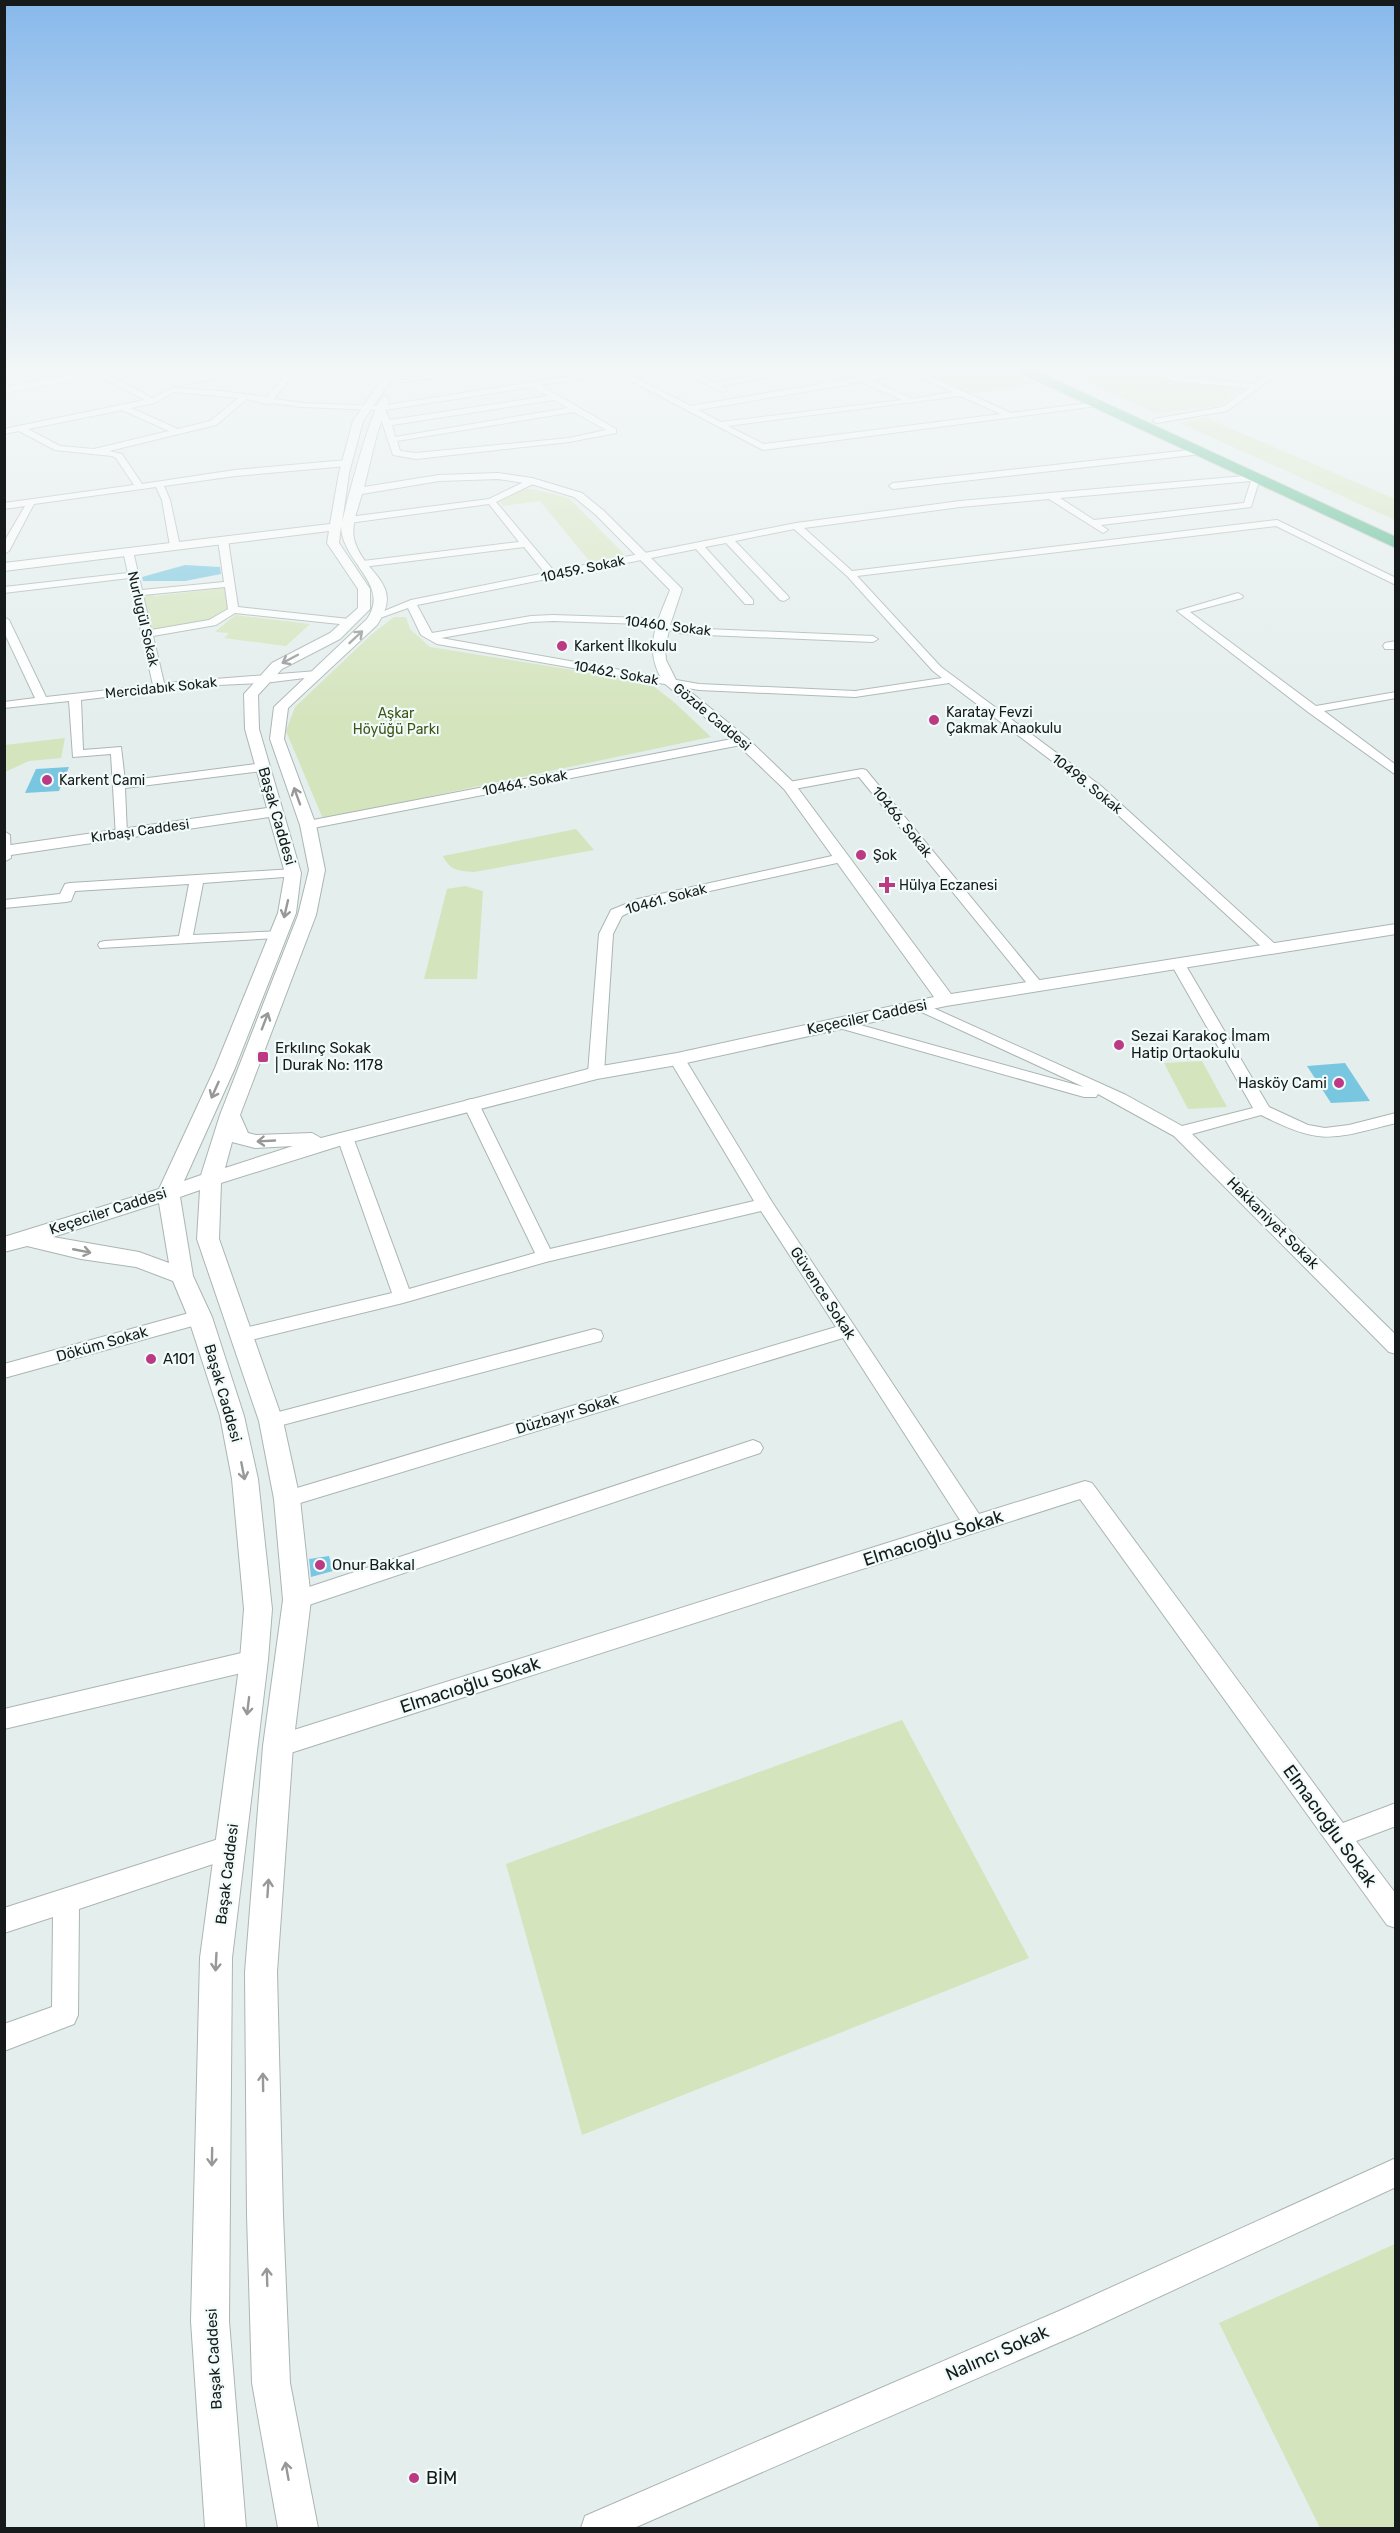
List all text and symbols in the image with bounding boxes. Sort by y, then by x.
street label: 10459. Sokak [540,552,627,586]
street label: Nurlugül Sokak [124,569,162,669]
street label: 10460. Sokak [624,612,713,640]
one-way arrow [348,630,363,644]
place label: Karkent İlkokulu [574,638,677,655]
marker: Karkent İlkokulu [555,639,569,653]
one-way arrow [281,654,299,666]
street label: 10462. Sokak [572,657,661,689]
street label: Mercidabık Sokak [104,674,219,702]
street label: Gözde Caddesi [670,680,754,754]
place label: Karatay Fevzi Çakmak Anaokulu [946,704,1062,737]
park label: Aşkar Höyüğü Parkı [353,705,439,738]
marker: Karatay Fevzi Çakmak Anaokulu [927,713,941,727]
street label: 10498. Sokak [1048,750,1126,818]
street label: Başak Caddesi [254,765,300,867]
street label: 10464. Sokak [481,766,570,800]
place label: Karkent Cami [59,772,145,789]
marker: Karkent Cami [40,773,54,787]
street label: 10466. Sokak [868,783,936,861]
one-way arrow [291,787,302,805]
street label: Kırbaşı Caddesi [90,816,190,846]
place label: Şok [873,847,898,864]
marker: Şok [854,848,868,862]
place label: Hülya Eczanesi [899,877,997,894]
marker: Hülya Eczanesi [880,878,894,892]
street label: 10461. Sokak [624,880,709,918]
one-way arrow [280,899,292,918]
street label: Keçeciler Caddesi [805,995,929,1039]
one-way arrow [261,1012,272,1030]
place label: Sezai Karakoç İmam Hatip Ortaokulu [1131,1027,1270,1062]
marker: Sezai Karakoç İmam Hatip Ortaokulu [1112,1038,1126,1052]
place label: Erkılınç Sokak | Durak No: 1178 [275,1039,383,1074]
marker: Erkılınç Sokak | Durak No: 1178 [256,1050,270,1064]
place label: Hasköy Cami [1238,1074,1327,1092]
marker: Hasköy Cami [1332,1076,1346,1090]
one-way arrow [209,1081,221,1099]
one-way arrow [256,1136,276,1147]
street label: Hakkaniyet Sokak [1223,1173,1323,1273]
street label: Keçeciler Caddesi [47,1184,169,1238]
street label: Güvence Sokak [786,1243,860,1343]
one-way arrow [71,1246,91,1257]
street label: Döküm Sokak [54,1322,150,1366]
street label: Başak Caddesi [200,1342,246,1444]
place label: A101 [163,1350,195,1368]
marker: A101 [144,1352,158,1366]
street label: Düzbayır Sokak [513,1390,621,1438]
one-way arrow [238,1460,249,1480]
street label: Elmacıoğlu Sokak [860,1505,1007,1571]
place label: Onur Bakkal [332,1556,415,1574]
marker: Onur Bakkal [313,1558,327,1572]
street label: Elmacıoğlu Sokak [397,1652,544,1718]
one-way arrow [242,1696,253,1716]
street label: Elmacıoğlu Sokak [1278,1760,1382,1892]
street label: Başak Caddesi [212,1823,242,1925]
one-way arrow [263,1878,274,1898]
one-way arrow [211,1952,222,1972]
one-way arrow [257,2073,269,2093]
one-way arrow [206,2147,218,2167]
one-way arrow [262,2268,273,2288]
street label: Başak Caddesi [202,2308,226,2410]
street label: Nalıncı Sokak [942,2320,1053,2386]
one-way arrow [281,2462,292,2481]
place label: BİM [426,2467,457,2489]
marker: BİM [407,2471,421,2485]

